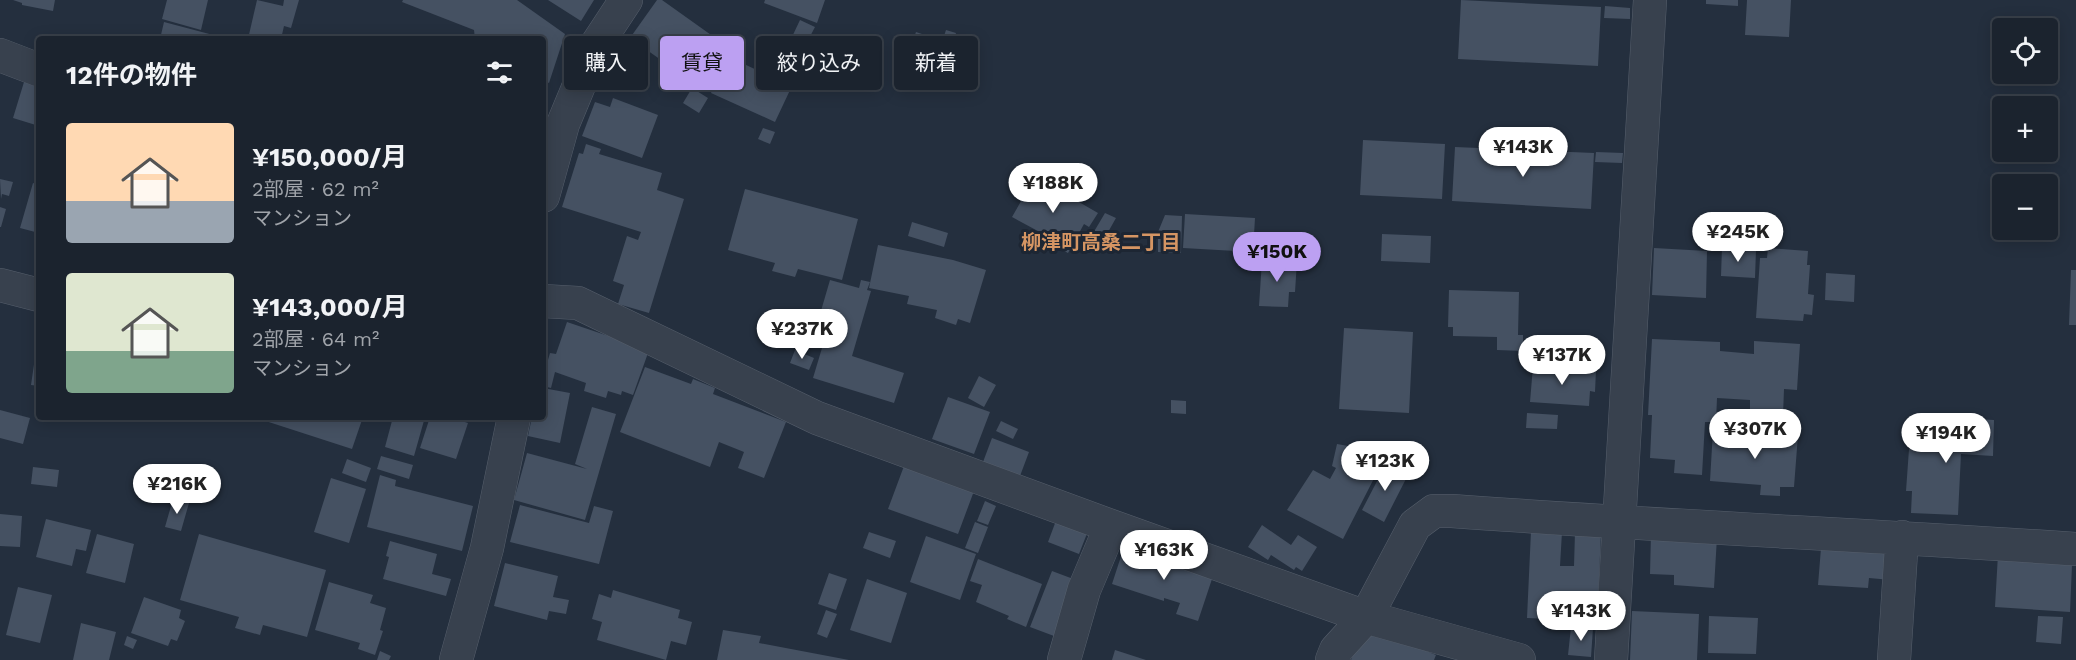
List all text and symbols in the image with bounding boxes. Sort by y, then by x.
map controls [1992,18,2058,240]
button: locate [1992,18,2058,84]
chip: 購入 [564,36,648,90]
chip: 賃貸 [660,36,744,90]
chip: 絞り込み [756,36,882,90]
chip: 新着 [894,36,978,90]
icon: filters [483,56,516,89]
text: 12件の物件 [66,60,197,90]
button: + [1992,96,2058,162]
pin: ¥143K [1481,127,1565,178]
text: ¥143K [1493,134,1553,158]
text: ¥150,000/月 [252,142,407,172]
icon: home [114,147,186,219]
pin: ¥188K [1011,163,1095,214]
text: ¥188K [1023,170,1083,194]
button: − [1992,174,2058,240]
text: 2部屋 · 62 m² [252,177,379,201]
text: マンション [252,206,352,230]
pin: ¥245K [1696,212,1780,263]
text: ¥245K [1706,219,1770,243]
district label: 柳津町高桑二丁目 [1021,230,1181,254]
pin: ¥150K [1235,232,1319,283]
text: ¥150K [1247,239,1307,263]
text: ¥143,000/月 [252,292,408,322]
icon: home [114,297,186,369]
pin: ¥237K [760,309,844,360]
text: ¥237K [771,316,833,340]
text: 2部屋 · 64 m² [252,327,379,351]
pin: ¥137K [1520,335,1604,386]
text: ¥137K [1532,342,1592,366]
text: マンション [252,356,352,380]
pin: ¥307K [1713,409,1797,460]
pin: ¥194K [1904,413,1988,464]
text: ¥307K [1723,416,1787,440]
text: ¥194K [1915,420,1977,444]
pin: ¥123K [1343,441,1427,492]
text: ¥123K [1355,448,1415,472]
pin: ¥216K [135,464,219,515]
text: ¥216K [147,471,207,495]
pin: ¥163K [1122,530,1206,581]
text: ¥163K [1134,537,1194,561]
pin: ¥143K [1539,591,1623,642]
text: ¥143K [1551,598,1611,622]

